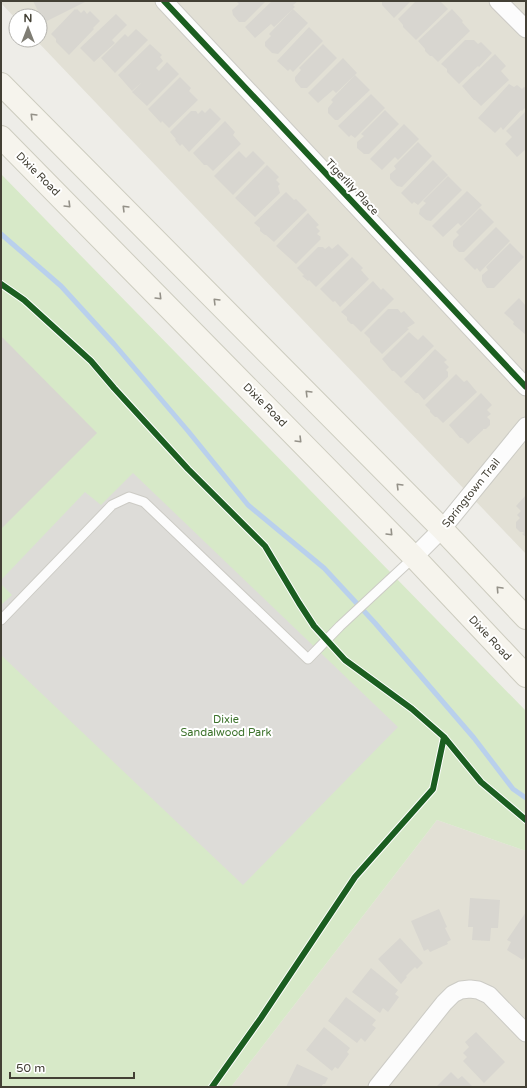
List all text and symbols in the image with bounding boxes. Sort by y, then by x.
north arrow [8,8,48,48]
text: N [24,12,32,25]
one-way arrow [30,113,38,121]
street label: Dixie Road [13,149,63,199]
street label: Tigerlily Place [323,156,381,218]
one-way arrow [63,200,70,208]
one-way arrow [122,205,130,213]
one-way arrow [154,292,162,300]
one-way arrow [213,298,221,306]
street label: Dixie Road [240,380,290,430]
one-way arrow [305,390,313,398]
one-way arrow [294,435,302,443]
street label: Springtown Trail [439,456,503,530]
one-way arrow [396,483,404,491]
one-way arrow [385,528,393,536]
one-way arrow [496,586,504,594]
street label: Dixie Road [466,613,514,663]
park label: Dixie Sandalwood Park [181,713,271,739]
scale bar [10,1054,134,1080]
text: 50 m [16,1061,45,1075]

